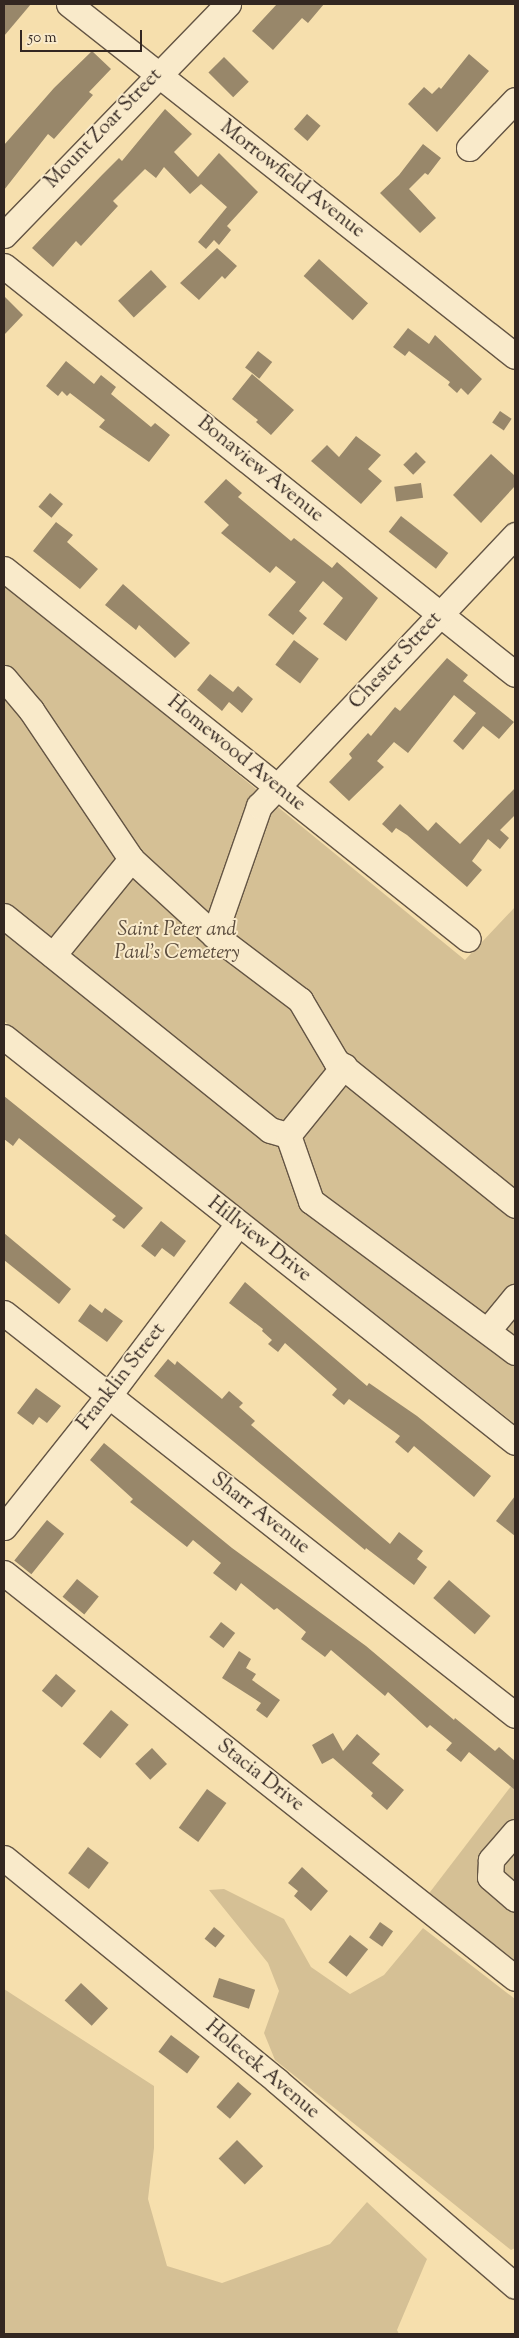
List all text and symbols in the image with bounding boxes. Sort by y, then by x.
scale bar [22,20,145,52]
text: 50 m [28,28,57,49]
street label: Mount Zoar Street [41,64,167,194]
street label: Morrowfield Avenue [215,116,369,244]
street label: Bonaview Avenue [192,412,328,528]
street label: Chester Street [345,607,447,715]
street label: Homewood Avenue [162,691,310,817]
park label: Saint Peter and Paul's Cemetery [114,919,240,966]
street label: Hillview Drive [202,1192,316,1288]
street label: Franklin Street [73,1319,171,1435]
street label: Sharr Avenue [206,1468,314,1560]
street label: Stacia Drive [212,1735,308,1817]
street label: Holecek Avenue [200,2015,324,2125]

